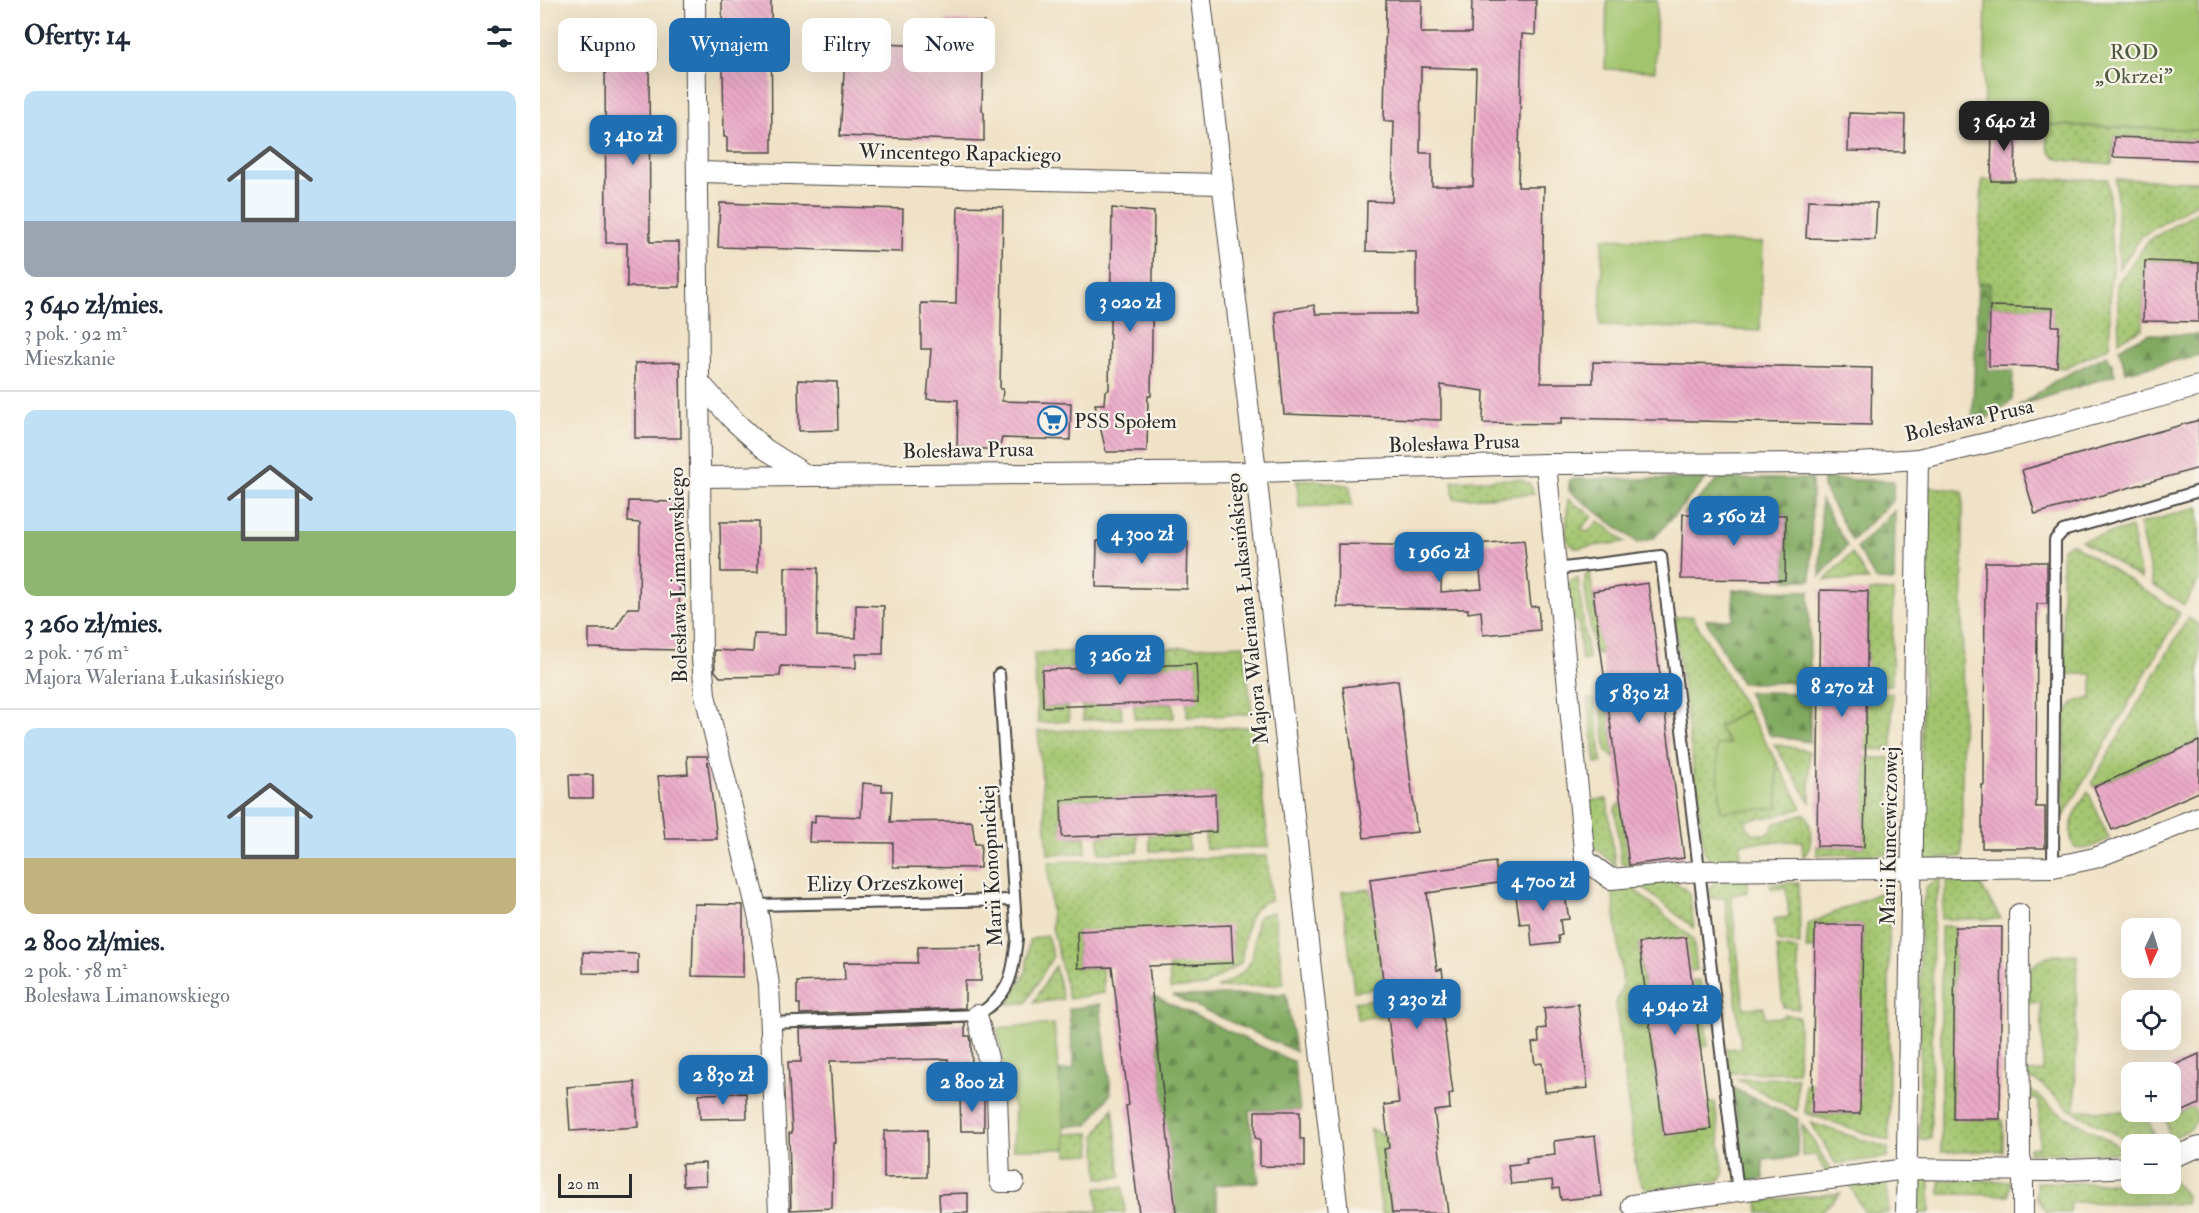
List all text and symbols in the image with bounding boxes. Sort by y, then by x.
chip: Kupno [558,18,657,72]
chip: Wynajem [669,18,790,72]
chip: Filtry [802,18,891,72]
chip: Nowe [903,18,995,72]
text: Oferty: 14 [24,20,129,52]
icon: filters [483,20,516,53]
park label: ROD „Okrzei” [2094,39,2173,90]
pin: 3 640 zł [1942,101,2066,152]
text: 3 640 zł [1973,108,2035,133]
pin: 3 410 zł [571,115,695,166]
text: 3 410 zł [604,122,662,147]
icon: home [216,130,324,238]
street label: Wincentego Rapackiego [858,138,1061,169]
pin: 3 020 zł [1068,282,1192,333]
text: 3 640 zł/mies. [24,289,163,321]
text: 3 020 zł [1099,289,1161,314]
text: 3 pok. · 92 m² [24,321,127,346]
text: Mieszkanie [24,346,115,371]
street label: Bolesława Prusa [1902,392,2036,448]
supermarket icon: PSS Społem [1037,405,1069,437]
place label: PSS Społem [1074,408,1177,435]
street label: Bolesława Prusa [1388,428,1520,459]
street label: Bolesława Prusa [902,436,1034,465]
icon: home [216,449,324,557]
street label: Bolesława Limanowskiego [663,467,694,683]
street label: Majora Waleriana Łukasińskiego [1220,472,1275,746]
pin: 2 560 zł [1672,496,1796,547]
text: 2 560 zł [1703,503,1765,528]
pin: 4 300 zł [1080,514,1204,565]
text: 4 300 zł [1111,521,1173,546]
pin: 1 960 zł [1377,532,1501,583]
text: 1 960 zł [1409,539,1469,564]
text: 3 260 zł/mies. [24,608,162,640]
pin: 3 260 zł [1058,635,1182,686]
text: 2 pok. · 76 m² [24,640,128,665]
text: 3 260 zł [1089,642,1151,667]
text: Majora Waleriana Łukasińskiego [24,665,284,690]
pin: 8 270 zł [1780,667,1904,718]
pin: 5 830 zł [1577,673,1701,724]
text: 8 270 zł [1811,674,1873,699]
text: 5 830 zł [1609,680,1669,705]
street label: Marii Kuncewiczowej [1874,746,1905,926]
icon: home [216,767,324,875]
street label: Marii Konopnickiej [974,784,1009,948]
pin: 4 700 zł [1481,861,1605,912]
text: 4 700 zł [1511,868,1575,893]
street label: Elizy Orzeszkowej [806,869,964,898]
north arrow [2121,918,2181,978]
map controls [2121,918,2181,1194]
text: 2 800 zł/mies. [24,926,165,958]
text: 2 pok. · 58 m² [24,958,127,983]
pin: 3 230 zł [1355,979,1479,1030]
text: Bolesława Limanowskiego [24,983,230,1008]
pin: 4 940 zł [1613,985,1737,1036]
text: 3 230 zł [1388,986,1446,1011]
button: locate [2121,990,2181,1050]
text: 4 940 zł [1642,992,1708,1017]
pin: 2 830 zł [661,1055,785,1106]
text: 2 830 zł [693,1062,753,1087]
pin: 2 800 zł [910,1062,1034,1113]
button: + [2121,1062,2181,1122]
text: 2 800 zł [940,1069,1004,1094]
button: − [2121,1134,2181,1194]
scale bar [558,1171,632,1198]
text: 20 m [567,1174,599,1194]

